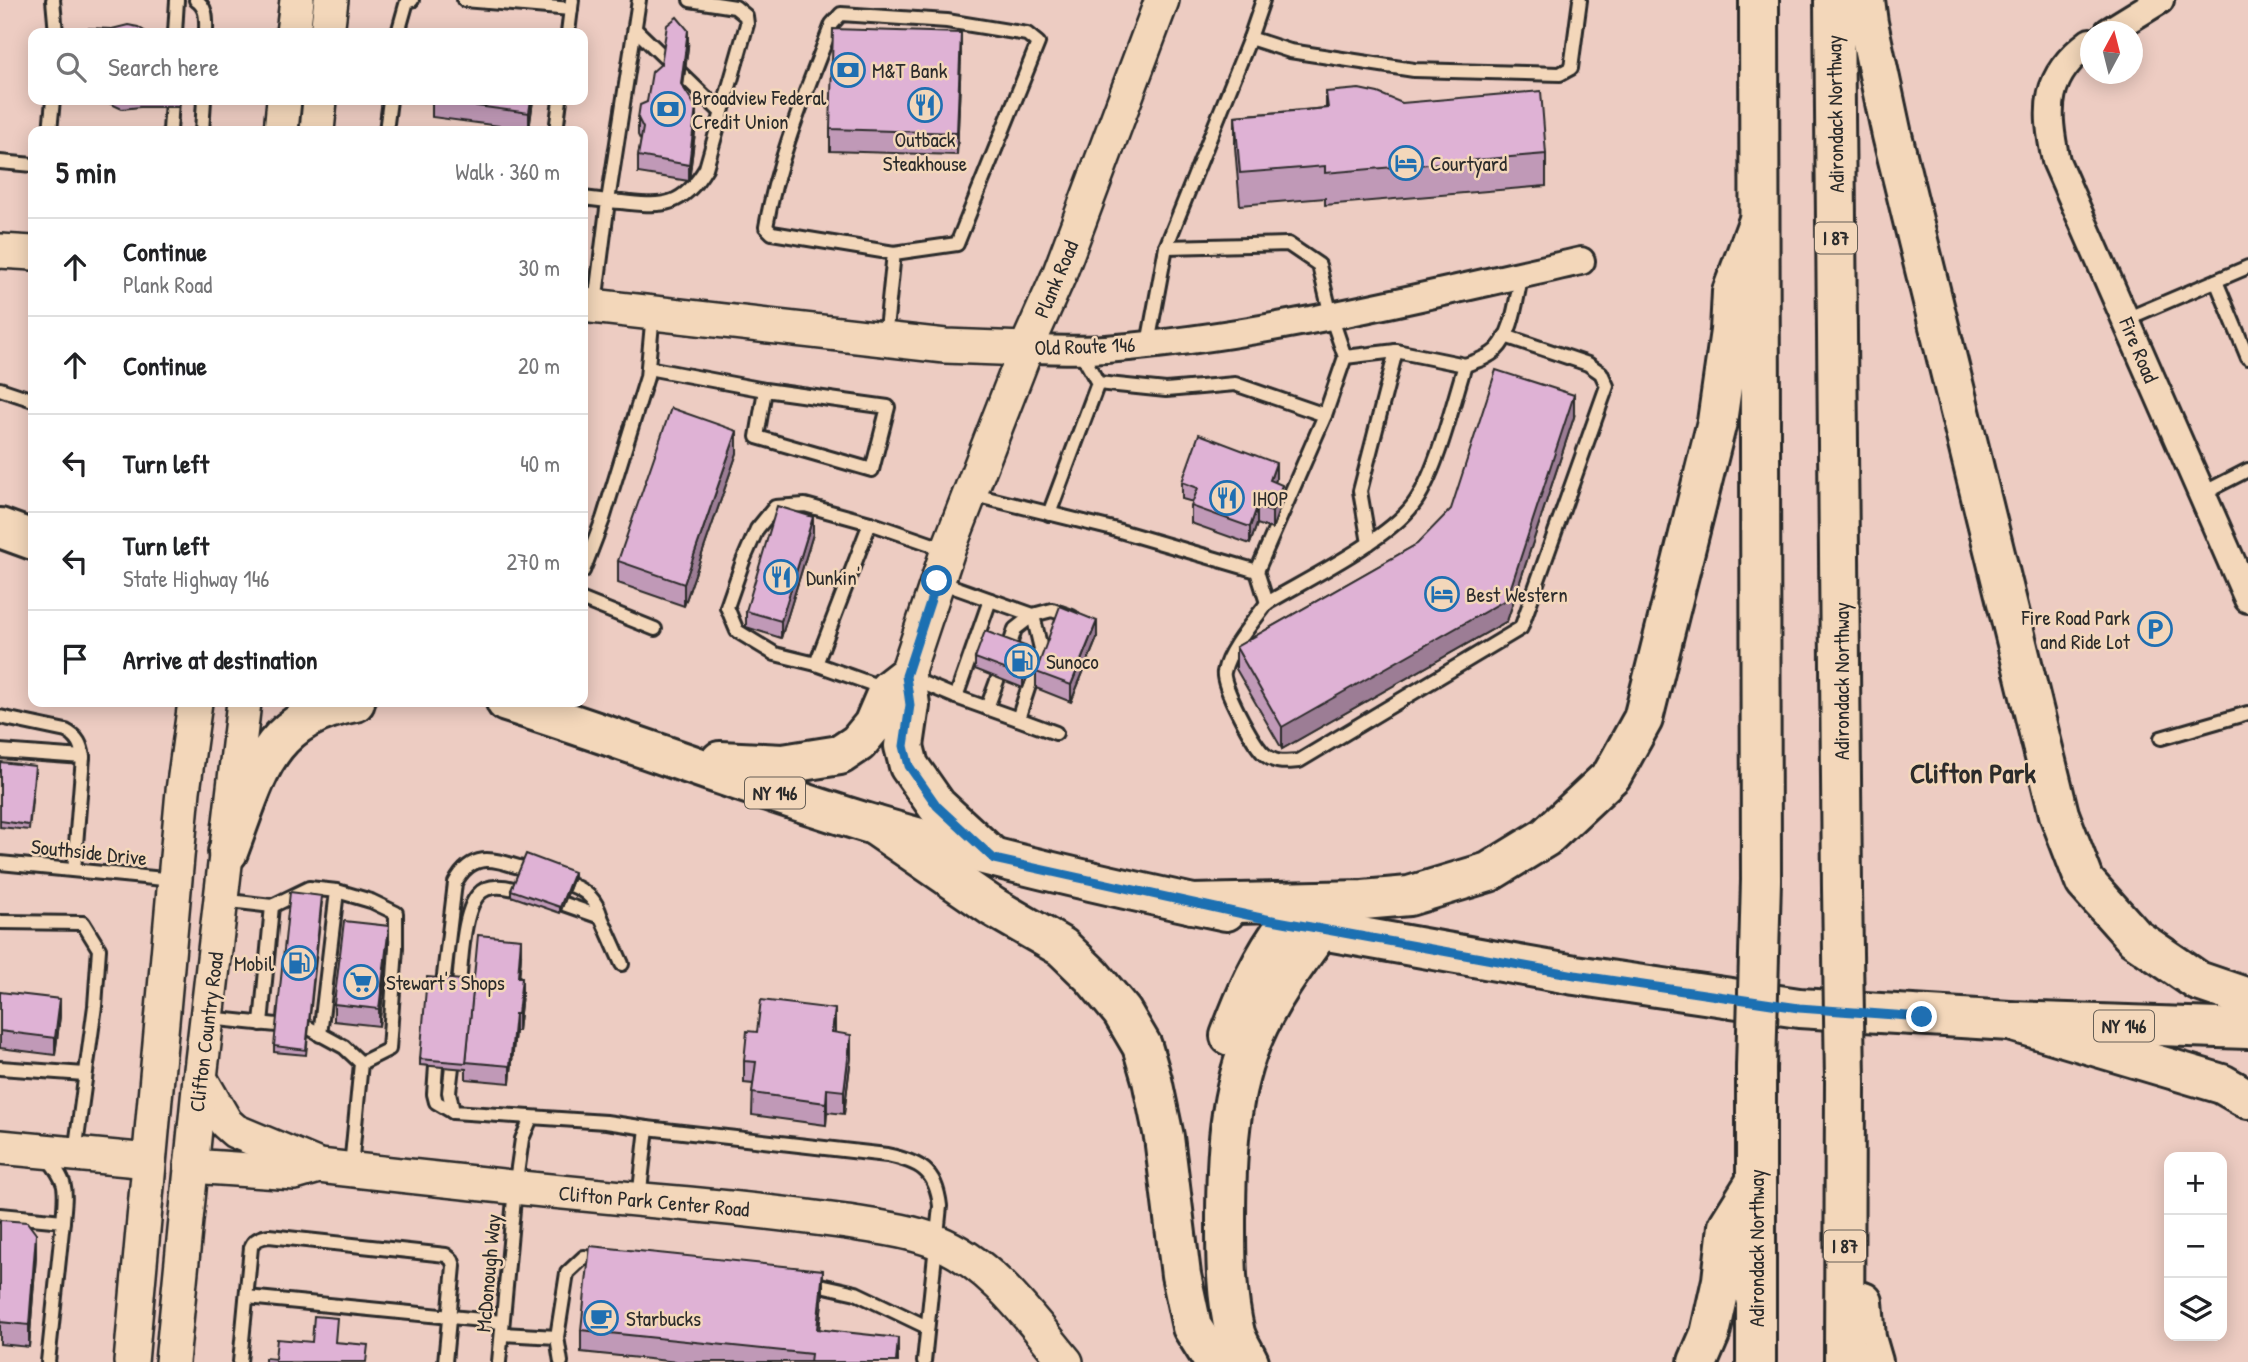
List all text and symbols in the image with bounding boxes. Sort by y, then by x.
north arrow [2080,21,2143,84]
search box [28,28,588,105]
street label: Adirondack Northway [1819,35,1851,193]
icon: search [52,48,90,86]
text: Search here [108,49,219,84]
bank icon: M&T Bank [829,51,867,89]
place label: M&T Bank [872,56,948,85]
place label: Broadview Federal Credit Union [692,83,827,136]
restaurant icon: Outback Steakhouse [906,86,944,124]
bank icon: Broadview Federal Credit Union [649,90,687,128]
place label: Outback Steakhouse [883,125,967,178]
hotel icon: Courtyard [1387,144,1425,182]
place label: Courtyard [1430,149,1507,178]
text: 5 min [56,152,116,192]
text: Walk · 360 m [455,156,560,187]
road number: I 87 [1815,222,1857,254]
text: Continue [123,234,207,269]
street label: Plank Road [1027,236,1085,322]
icon: ahead [56,248,94,286]
text: 30 m [518,252,560,283]
text: Plank Road [123,269,212,300]
street label: Fire Road [2112,312,2166,387]
street label: Old Route 146 [1034,330,1136,362]
icon: ahead [56,346,94,384]
text: Continue [123,348,207,383]
text: 20 m [518,350,560,381]
icon: left [56,444,94,482]
text: Turn left [123,446,209,481]
text: 40 m [520,448,560,479]
restaurant icon: IHOP [1208,479,1246,517]
place label: IHOP [1252,484,1289,513]
text: Turn left [123,528,209,563]
icon: left [56,542,94,580]
text: 270 m [507,546,560,577]
restaurant icon: Dunkin' [762,558,800,596]
text: State Highway 146 [123,563,270,594]
place label: Dunkin' [806,563,860,592]
route start [921,565,952,596]
hotel icon: Best Western [1423,575,1461,613]
place label: Best Western [1466,580,1568,609]
street label: Adirondack Northway [1827,602,1856,760]
place label: Fire Road Park and Ride Lot [2021,603,2131,656]
parking icon: Fire Road Park and Ride Lot [2136,610,2174,648]
icon: arrive [56,640,94,678]
text: Arrive at destination [123,642,318,677]
fuel station icon: Sunoco [1003,642,1041,680]
place label: Sunoco [1046,647,1099,676]
district label: Clifton Park [1910,754,2036,792]
road number: NY 146 [745,778,805,808]
street label: Southside Drive [30,832,148,872]
fuel station icon: Mobil [280,944,318,982]
place label: Mobil [234,949,274,978]
street label: Clifton Country Road [182,951,230,1113]
supermarket icon: Stewart's Shops [342,963,380,1001]
place label: Stewart's Shops [386,968,505,997]
route end [1906,1001,1937,1032]
road number: NY 146 [2094,1010,2154,1042]
map controls [2164,1152,2227,1341]
button: + [2164,1152,2227,1215]
street label: Adirondack Northway [1742,1169,1771,1327]
street label: Clifton Park Center Road [557,1178,751,1224]
street label: McDonough Way [468,1213,508,1333]
button: − [2164,1215,2227,1278]
road number: I 87 [1824,1230,1866,1262]
button: layers [2164,1278,2227,1341]
cafe icon: Starbucks [582,1299,620,1337]
place label: Starbucks [626,1304,701,1333]

